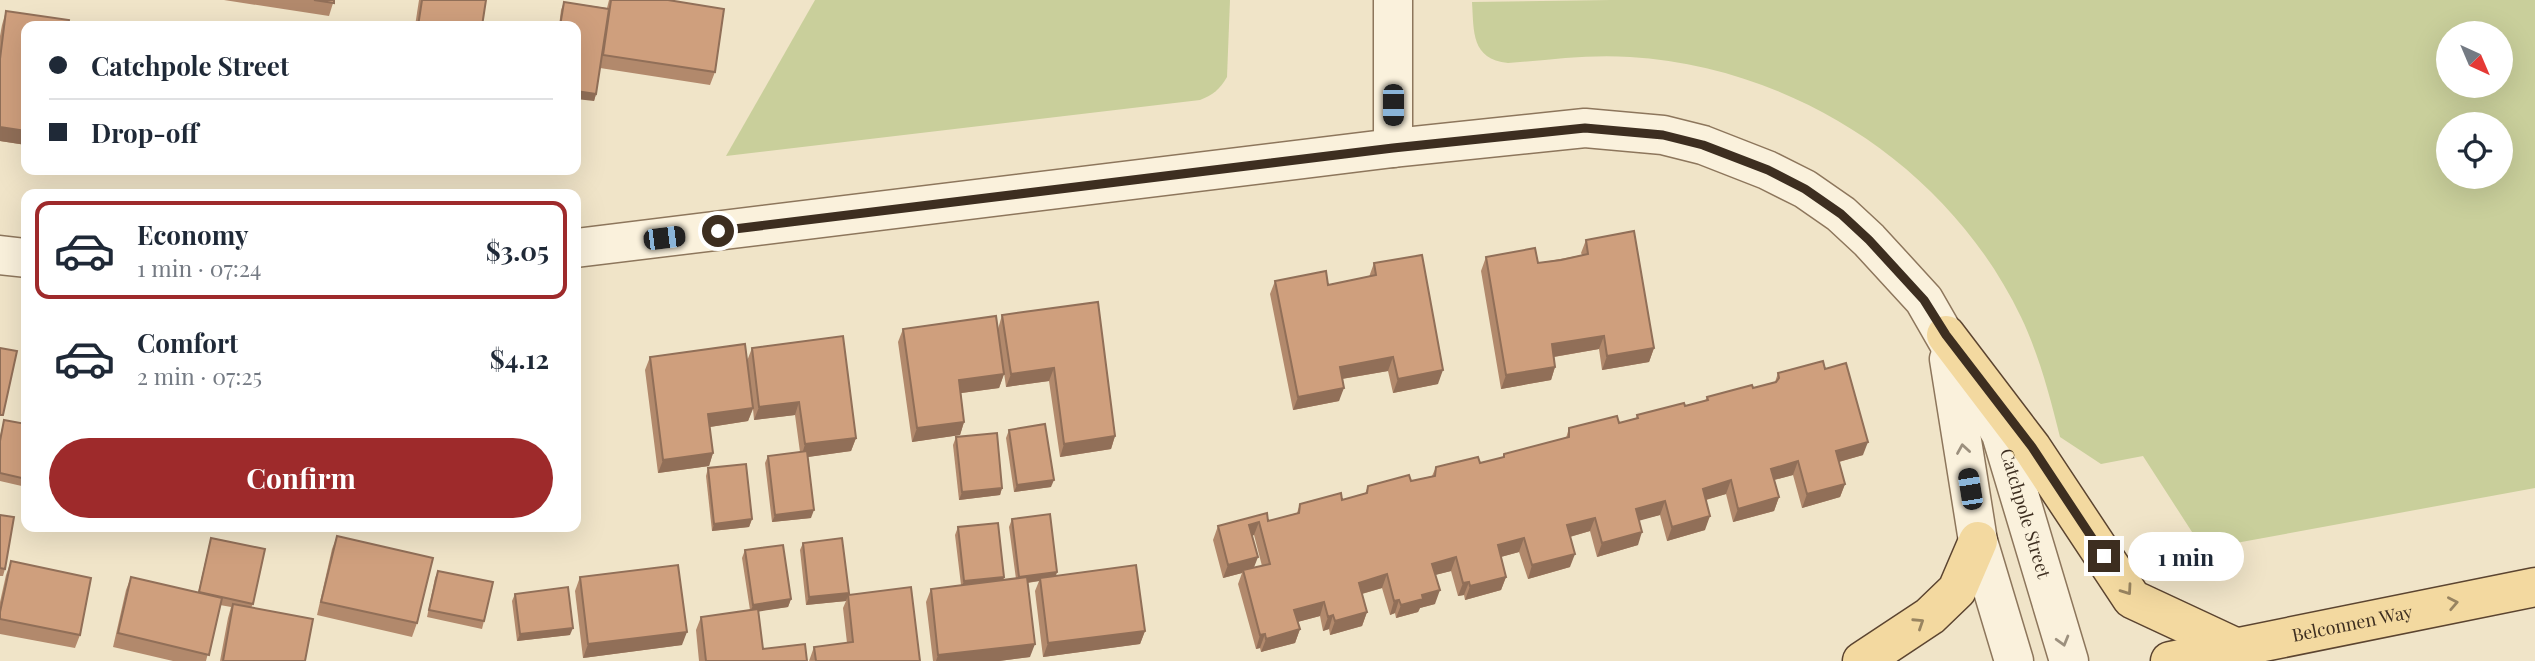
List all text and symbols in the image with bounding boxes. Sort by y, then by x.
north arrow [2436,21,2513,98]
map controls [2436,21,2513,189]
text: Catchpole Street [91,48,289,83]
car [1383,84,1404,126]
button: locate [2436,112,2513,189]
text: Drop-off [91,115,198,150]
route start [702,215,734,247]
text: Economy [137,217,248,252]
icon: car [53,219,116,282]
car [642,225,687,251]
text: $3.05 [486,233,549,268]
text: 1 min · 07:24 [137,252,261,283]
text: Comfort [137,325,238,360]
icon: car [53,327,116,390]
text: $4.12 [490,341,549,376]
text: 2 min · 07:25 [137,360,262,391]
button: Confirm [49,438,553,518]
one-way arrow [1956,443,1971,455]
street label: Catchpole Street [1995,446,2057,582]
car [1957,467,1984,511]
callout: 1 min [2128,532,2244,580]
route end [2088,540,2120,572]
text: 1 min [2158,541,2214,572]
one-way arrow [2119,582,2131,595]
one-way arrow [2447,597,2459,612]
street label: Belconnen Way [2290,599,2415,647]
one-way arrow [1911,619,1924,632]
one-way arrow [2055,634,2070,646]

